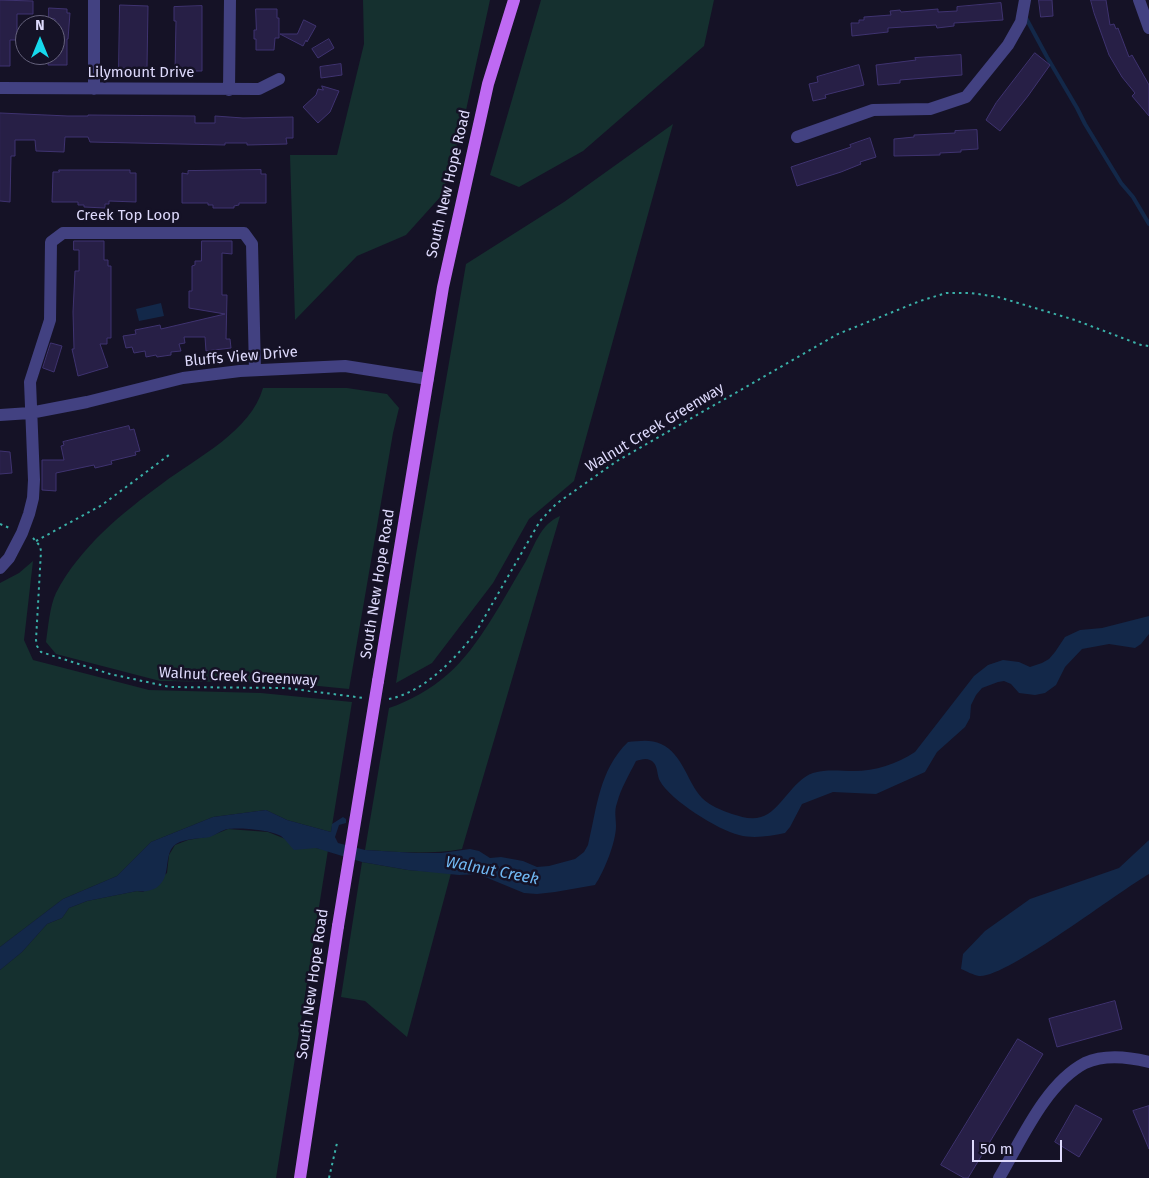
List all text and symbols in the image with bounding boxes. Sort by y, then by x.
north arrow [15,15,65,65]
text: N [35,17,45,34]
street label: Lilymount Drive [87,64,195,82]
street label: South New Hope Road [423,108,475,260]
street label: Creek Top Loop [76,207,180,225]
street label: Bluffs View Drive [184,343,298,371]
street label: Walnut Creek Greenway [582,379,728,477]
street label: South New Hope Road [357,508,399,660]
street label: Walnut Creek Greenway [158,664,318,690]
water label: Walnut Creek [444,853,540,889]
street label: South New Hope Road [294,908,332,1060]
scale bar [974,1130,1064,1162]
text: 50 m [980,1140,1013,1158]

